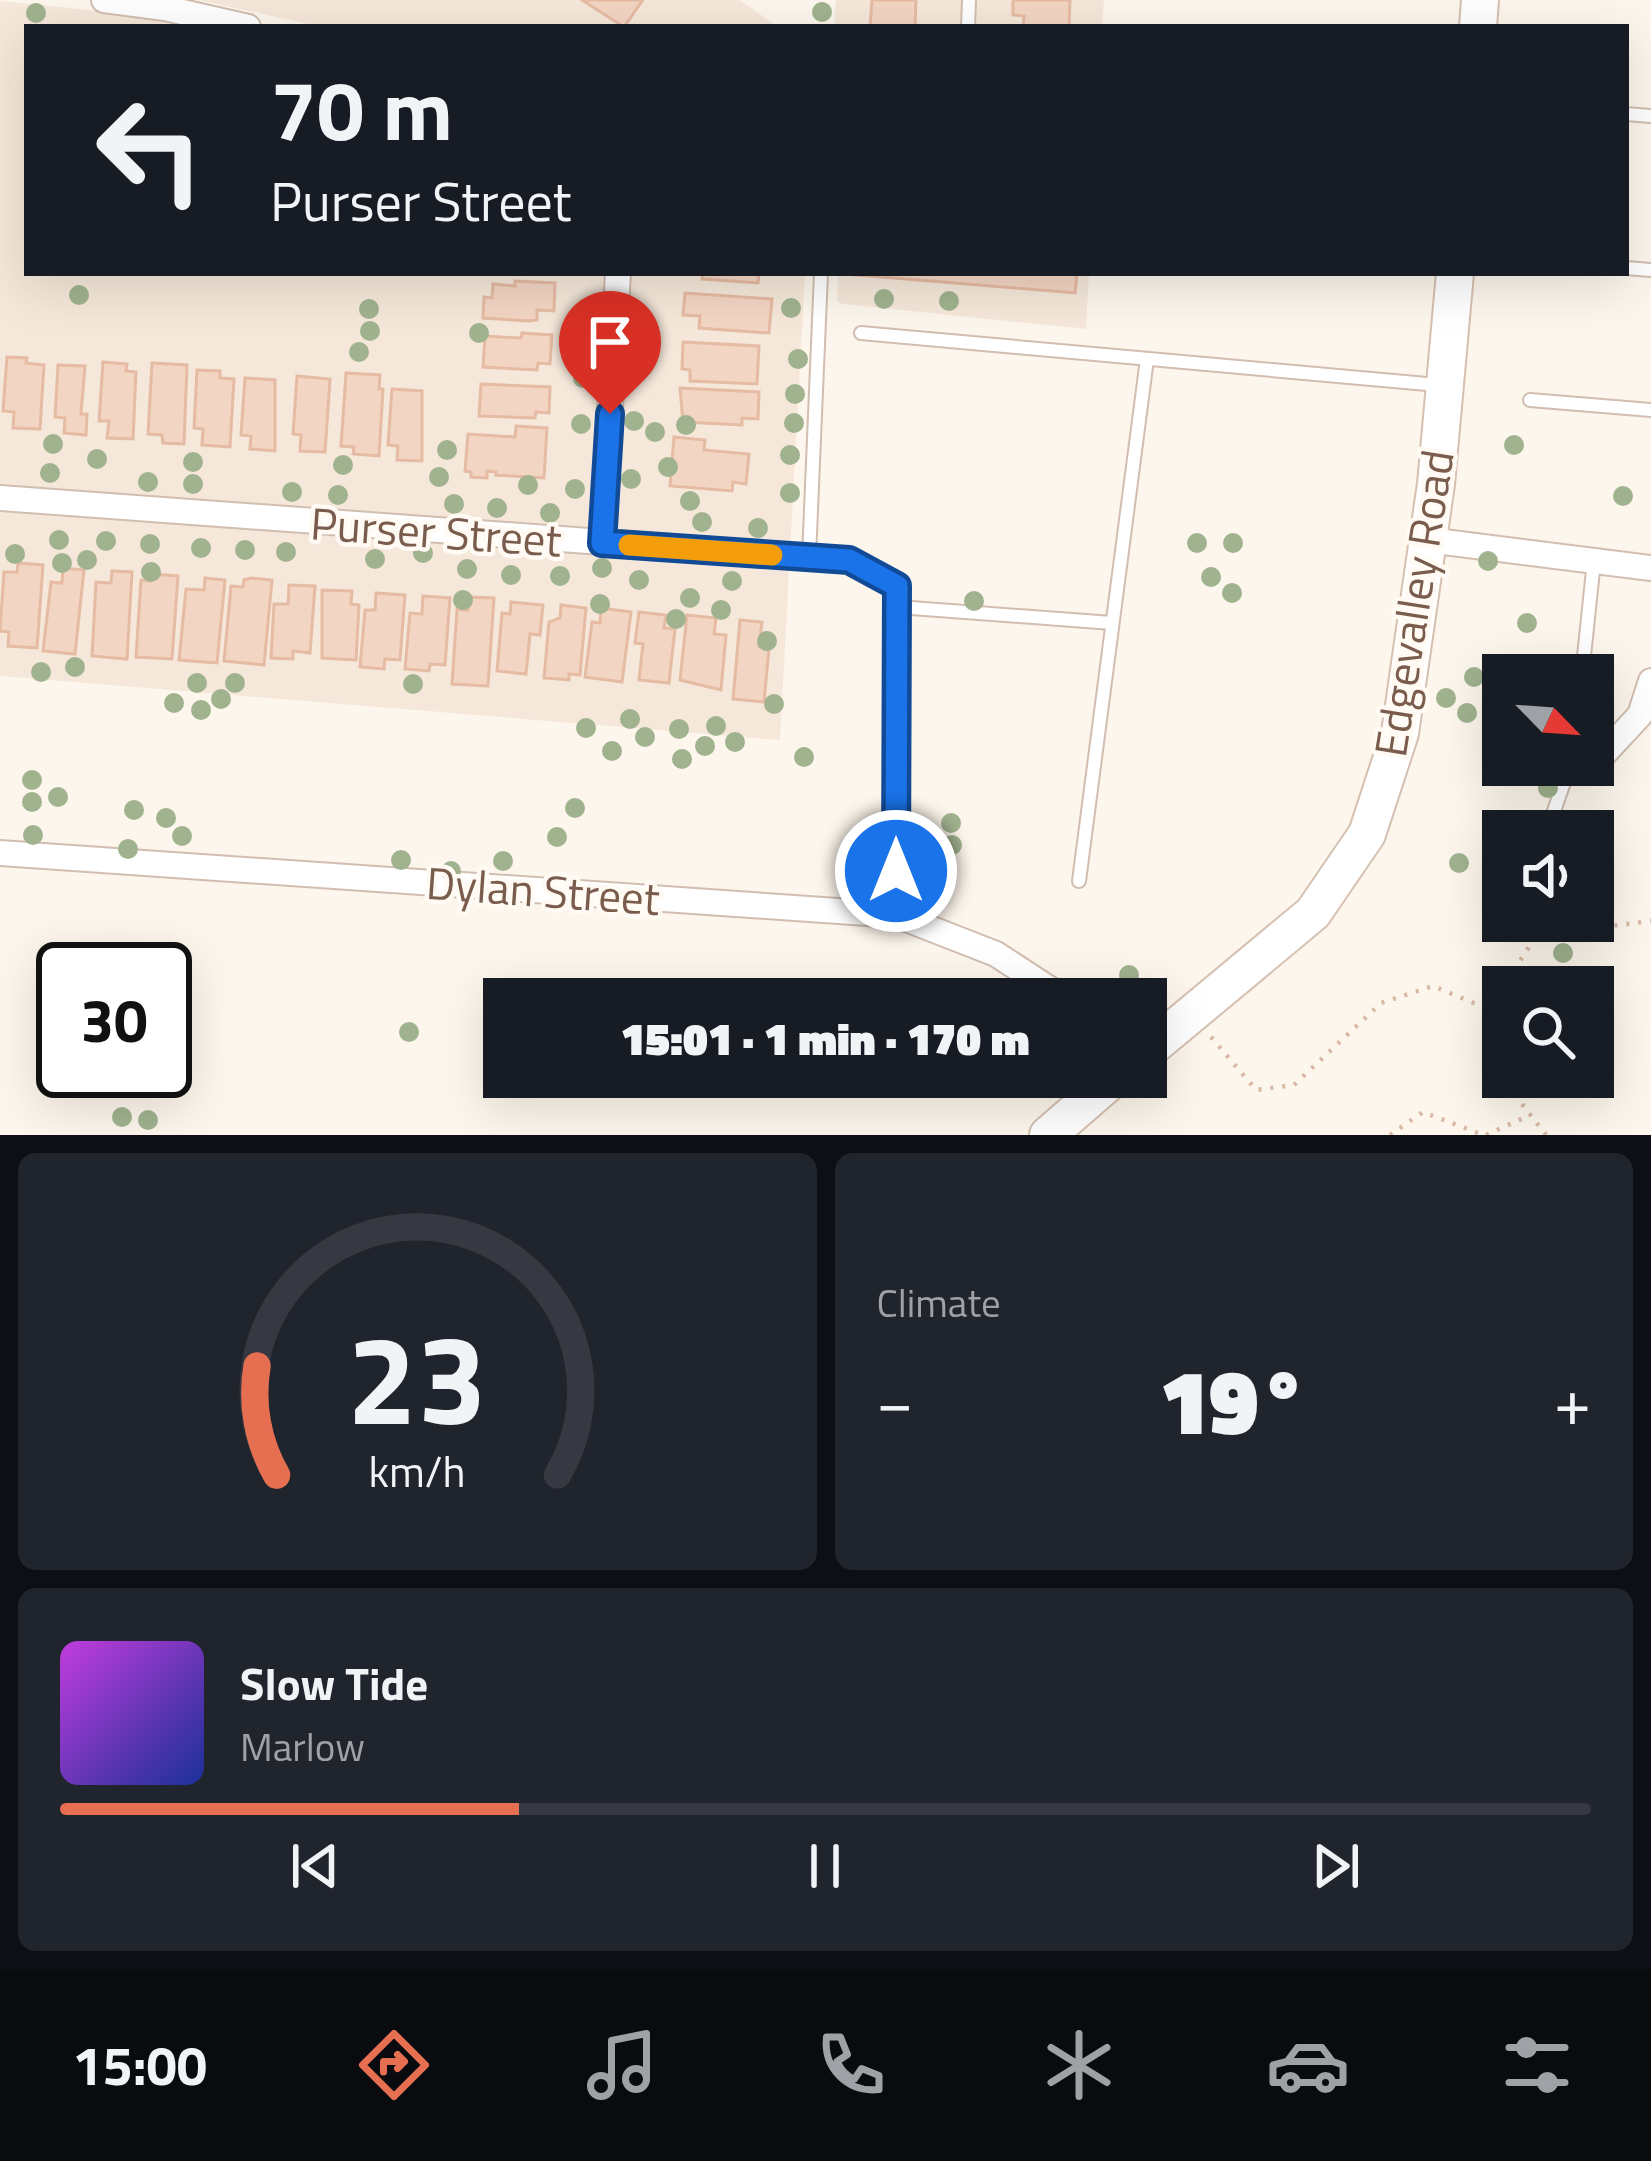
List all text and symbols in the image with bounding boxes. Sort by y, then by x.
text: 70 m [270,45,453,173]
icon: left [72,72,228,228]
text: Purser Street [270,160,572,242]
pin [559,291,661,414]
icon: arrive [577,309,643,375]
street label: Edgevalley Road [1355,445,1471,761]
street label: Purser Street [308,488,564,574]
north arrow [1482,654,1614,786]
map controls [1482,654,1614,1098]
position arrow [833,808,959,934]
button: sound [1482,810,1614,942]
street label: Dylan Street [424,848,662,932]
speed limit sign: 30 [36,942,192,1098]
button: search [1482,966,1614,1098]
text: 15:01 · 1 min · 170 m [621,1004,1029,1072]
text: Climate [877,1273,1001,1332]
text: 23 [347,1283,487,1472]
text: 19° [1160,1332,1308,1469]
text: − [877,1350,913,1451]
text: + [1554,1350,1591,1451]
text: km/h [369,1437,466,1503]
text: Slow Tide [240,1649,428,1717]
text: Marlow [240,1717,365,1776]
icon: previous [282,1833,348,1899]
icon: pause [792,1833,858,1899]
icon: next [1303,1833,1369,1899]
icon: directions [352,2023,436,2107]
icon: music [580,2023,664,2107]
icon: phone [809,2023,893,2107]
icon: climate [1037,2023,1121,2107]
icon: car [1266,2023,1350,2107]
icon: filters [1495,2023,1579,2107]
text: 15:00 [72,2024,207,2106]

